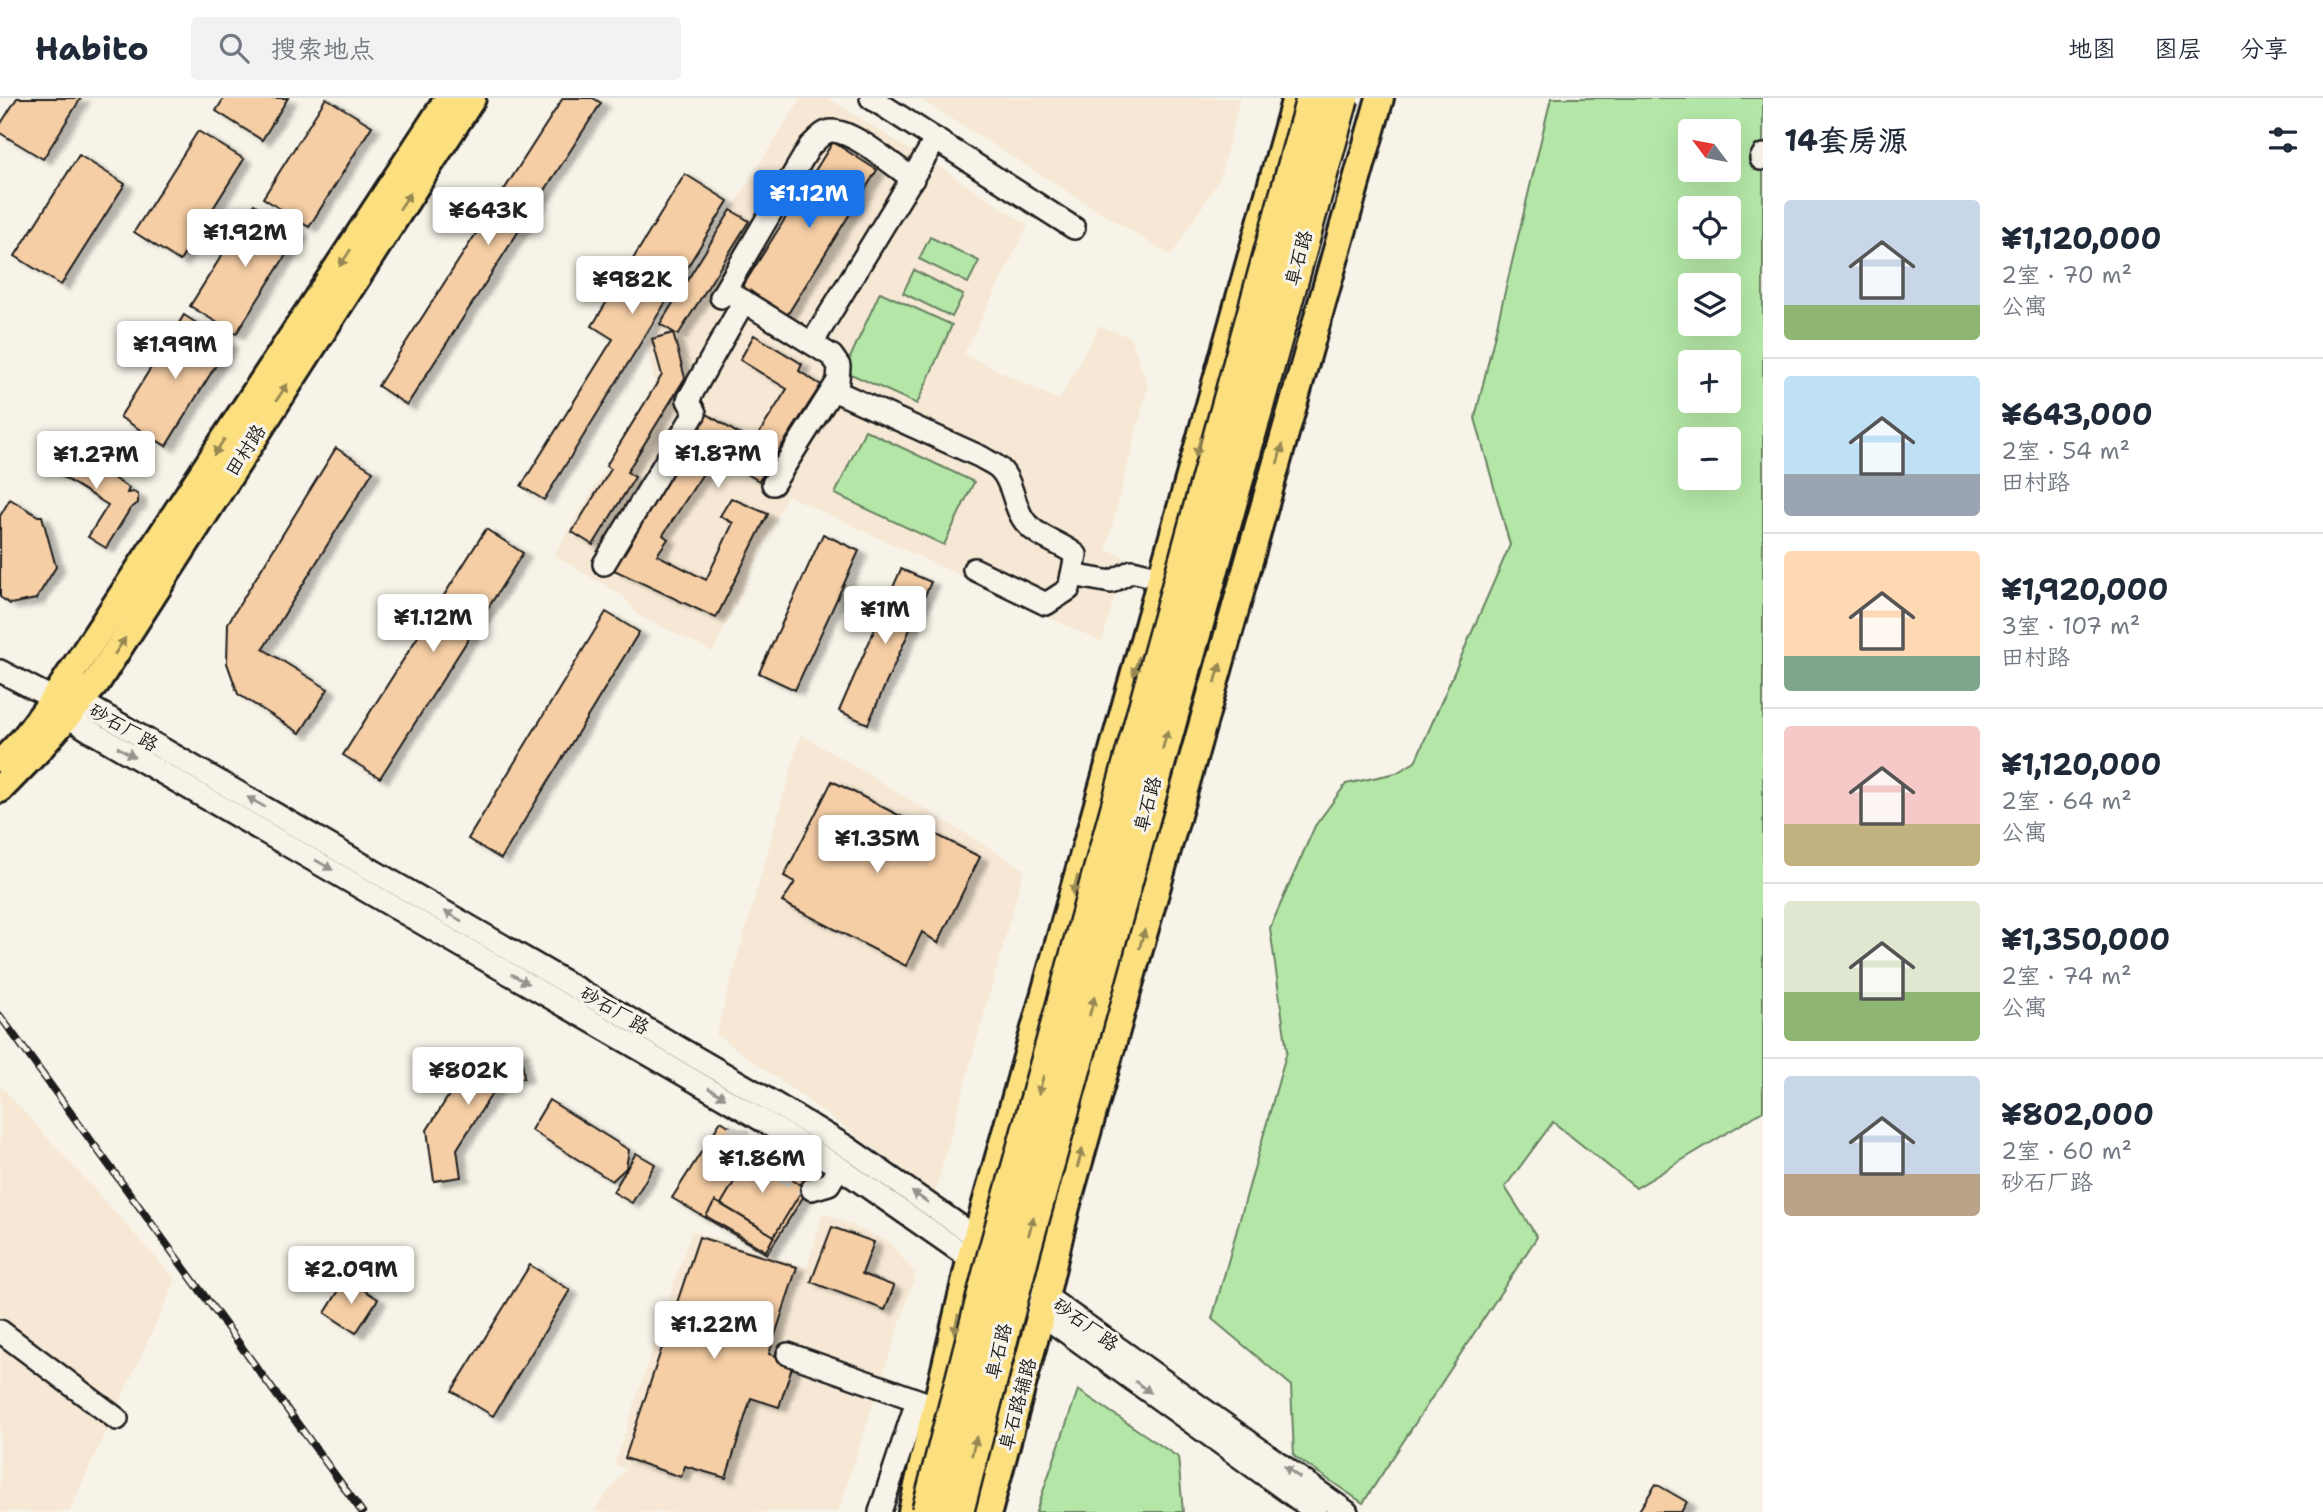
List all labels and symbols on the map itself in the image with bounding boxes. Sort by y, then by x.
north arrow [1678,119,1741,182]
pin: ¥1.12M [752,170,866,230]
pin: ¥643K [439,188,537,247]
one-way arrow [398,192,411,211]
pin: ¥1.92M [188,209,302,269]
street label: 阜石路 [1279,227,1318,289]
one-way arrow [339,248,352,267]
pin: ¥982K [583,256,681,316]
pin: ¥1.99M [118,322,232,381]
one-way arrow [275,383,288,402]
street label: 田村路 [219,420,271,481]
pin: ¥1.87M [661,430,775,490]
pin: ¥1.27M [39,432,153,491]
one-way arrow [1192,436,1202,457]
one-way arrow [213,438,226,457]
one-way arrow [1275,443,1285,464]
pin: ¥1M [851,587,919,646]
pin: ¥1.12M [376,594,490,654]
one-way arrow [113,636,126,656]
one-way arrow [1130,655,1141,677]
one-way arrow [1213,662,1223,683]
street label: 砂石厂路 [85,698,163,757]
one-way arrow [1160,729,1171,751]
one-way arrow [117,746,136,758]
street label: 阜石路 [1128,773,1167,835]
one-way arrow [246,796,265,808]
pin: ¥1.35M [820,816,934,875]
one-way arrow [314,859,333,871]
one-way arrow [1069,874,1080,896]
one-way arrow [443,910,462,922]
one-way arrow [1138,928,1148,949]
one-way arrow [511,973,530,985]
street label: 砂石厂路 [576,981,654,1040]
one-way arrow [1087,996,1097,1017]
pin: ¥802K [419,1048,517,1107]
one-way arrow [1035,1074,1046,1096]
one-way arrow [708,1087,727,1100]
pin: ¥1.86M [705,1136,819,1195]
one-way arrow [1076,1147,1086,1168]
one-way arrow [911,1190,929,1204]
one-way arrow [1026,1215,1037,1237]
pin: ¥2.09M [294,1246,408,1306]
street label: 砂石厂路 [1048,1292,1124,1357]
pin: ¥1.22M [657,1302,771,1361]
one-way arrow [950,1313,961,1335]
street label: 阜石路 [979,1320,1018,1382]
street label: 阜石路辅路 [993,1355,1042,1453]
one-way arrow [1133,1379,1151,1394]
one-way arrow [969,1435,980,1457]
one-way arrow [1283,1465,1301,1479]

